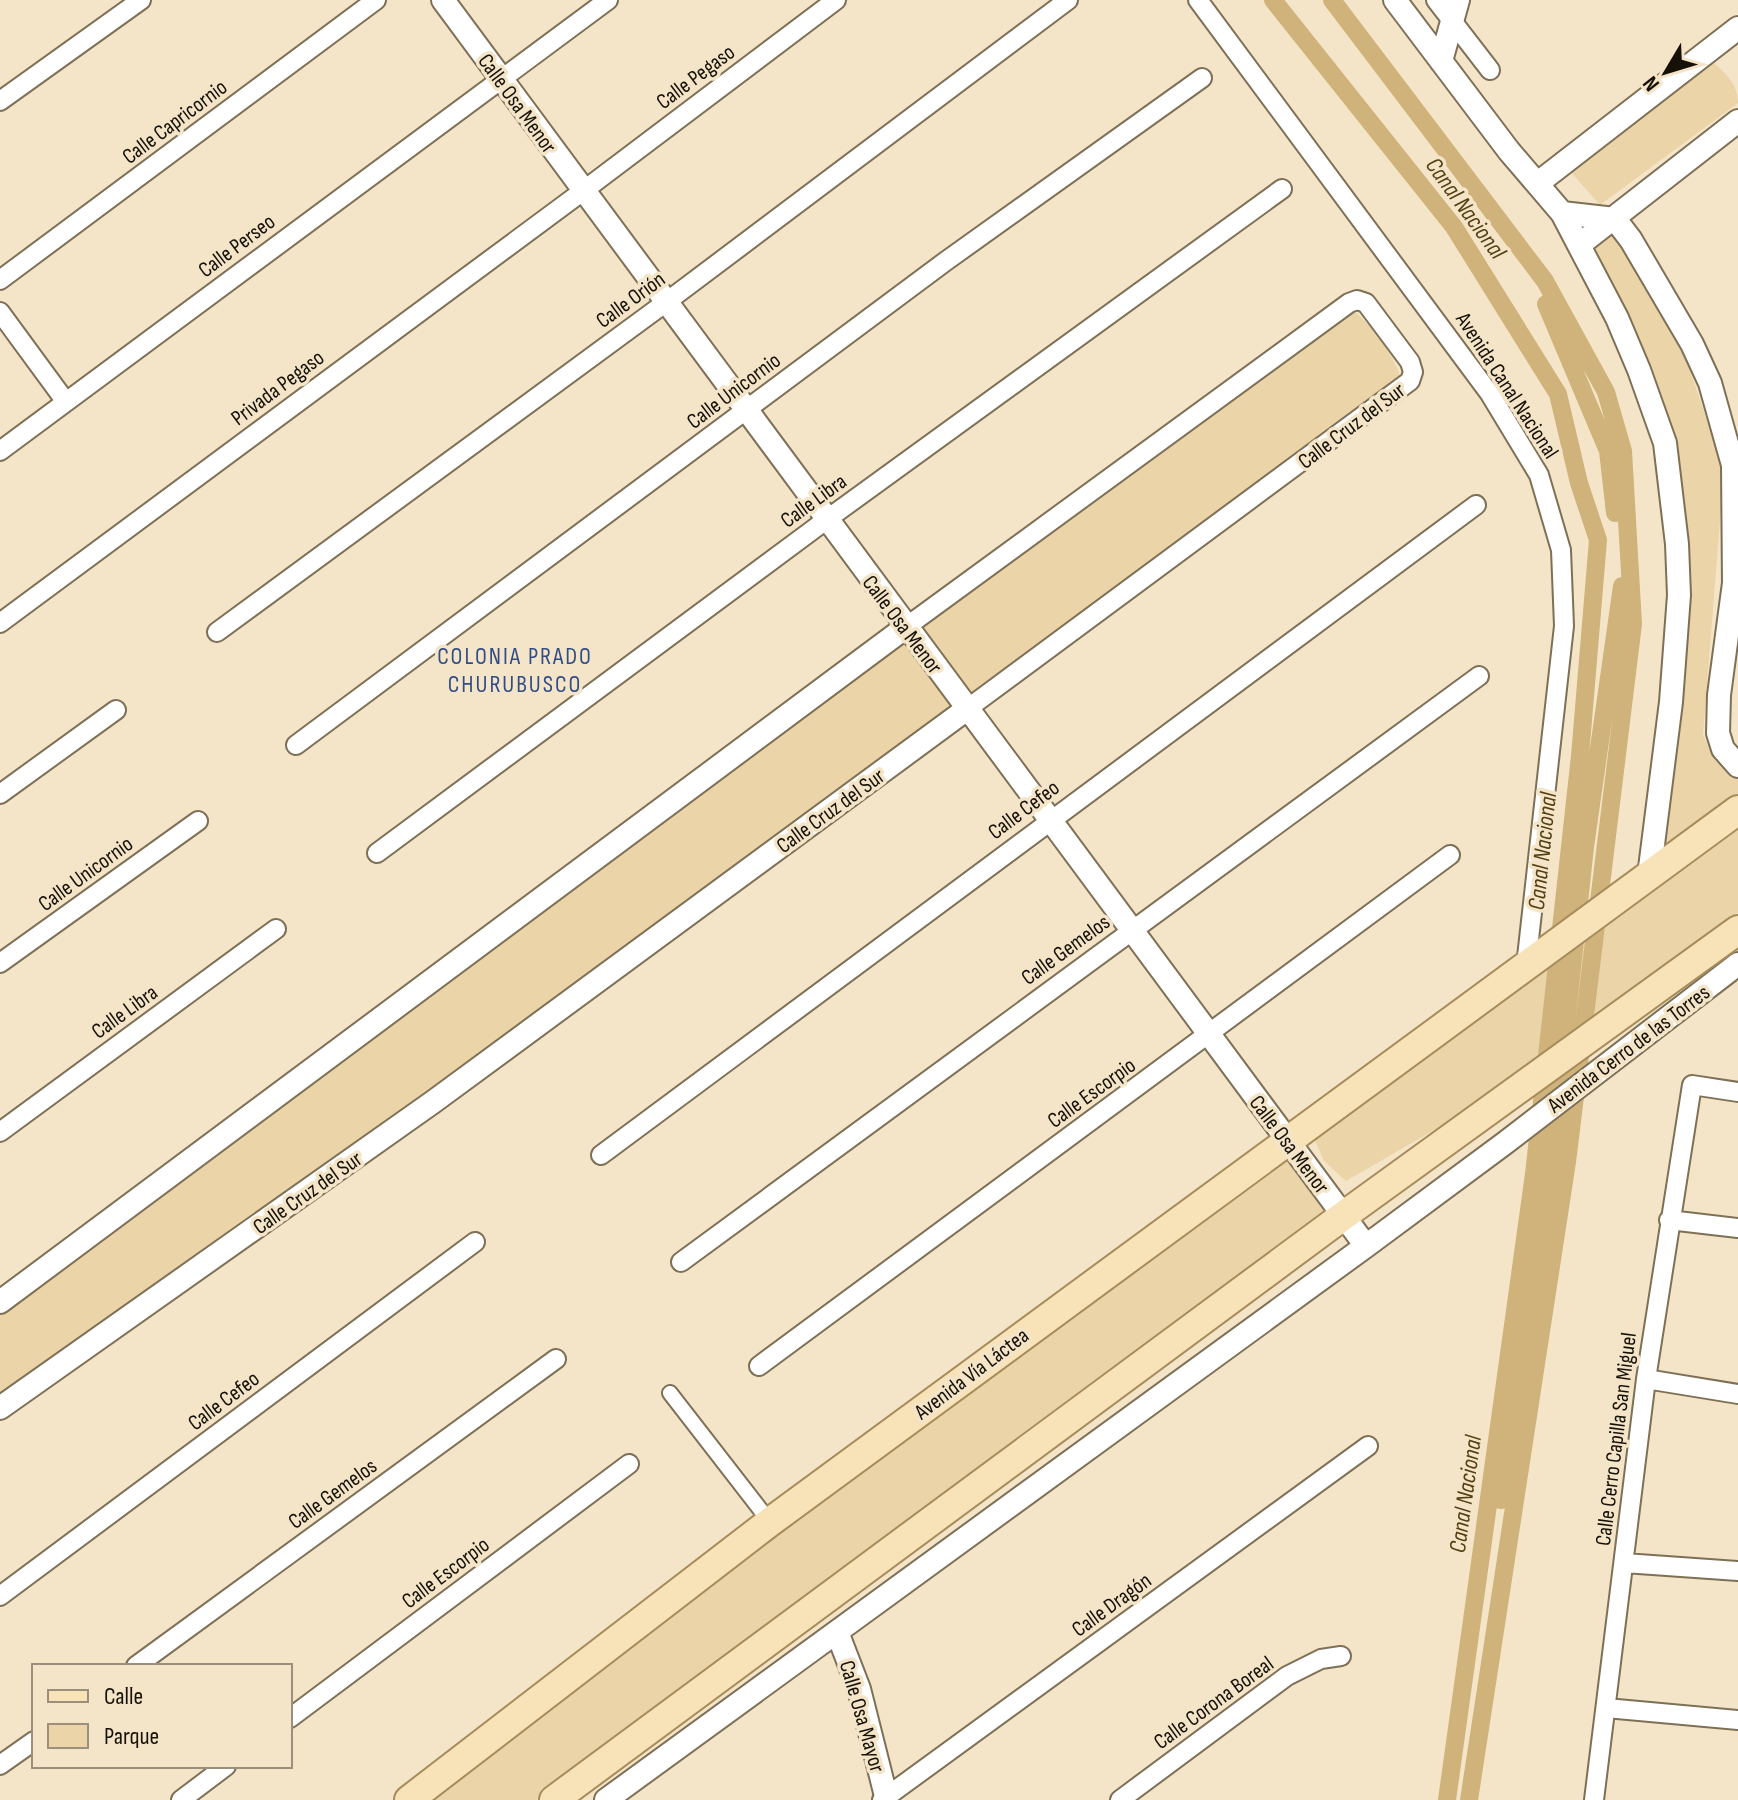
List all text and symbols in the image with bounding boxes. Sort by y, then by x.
north arrow [1626,32,1706,112]
street label: Calle Pegaso [651,39,741,115]
street label: Calle Osa Menor [472,49,562,159]
text: N [1637,70,1666,96]
street label: Calle Capricornio [117,74,233,170]
water label: Canal Nacional [1419,152,1512,265]
street label: Calle Perseo [193,209,281,284]
street label: Calle Orión [591,266,671,334]
street label: Avenida Canal Nacional [1449,307,1564,464]
street label: Privada Pegaso [226,344,330,432]
street label: Calle Unicornio [682,347,786,435]
street label: Calle Cruz del Sur [1293,377,1411,475]
street label: Calle Libra [776,468,852,534]
street label: Calle Osa Menor [856,570,948,680]
district label: COLONIA PRADO CHURUBUSCO [437,642,593,699]
street label: Calle Cruz del Sur [771,763,890,860]
street label: Calle Cefeo [983,775,1065,846]
water label: Canal Nacional [1522,790,1563,911]
street label: Calle Unicornio [33,831,139,918]
street label: Calle Gemelos [1016,909,1116,991]
street label: Calle Libra [87,979,163,1045]
street label: Avenida Cerro de las Torres [1542,979,1715,1120]
street label: Calle Escorpio [1042,1052,1141,1134]
street label: Calle Osa Menor [1243,1090,1335,1200]
street label: Calle Cruz del Sur [248,1146,368,1241]
street label: Avenida Vía Láctea [909,1322,1034,1427]
street label: Calle Cerro Capilla San Miguel [1590,1331,1643,1547]
street label: Calle Cefeo [183,1366,265,1437]
water label: Canal Nacional [1443,1433,1488,1555]
street label: Calle Gemelos [283,1453,383,1535]
street label: Calle Escorpio [397,1531,495,1615]
street label: Calle Dragón [1067,1567,1157,1643]
street label: Calle Corona Boreal [1149,1651,1279,1756]
street label: Calle Osa Mayor [833,1657,890,1775]
legend [32,1664,292,1768]
text: Calle [104,1682,143,1711]
text: Parque [104,1722,159,1751]

